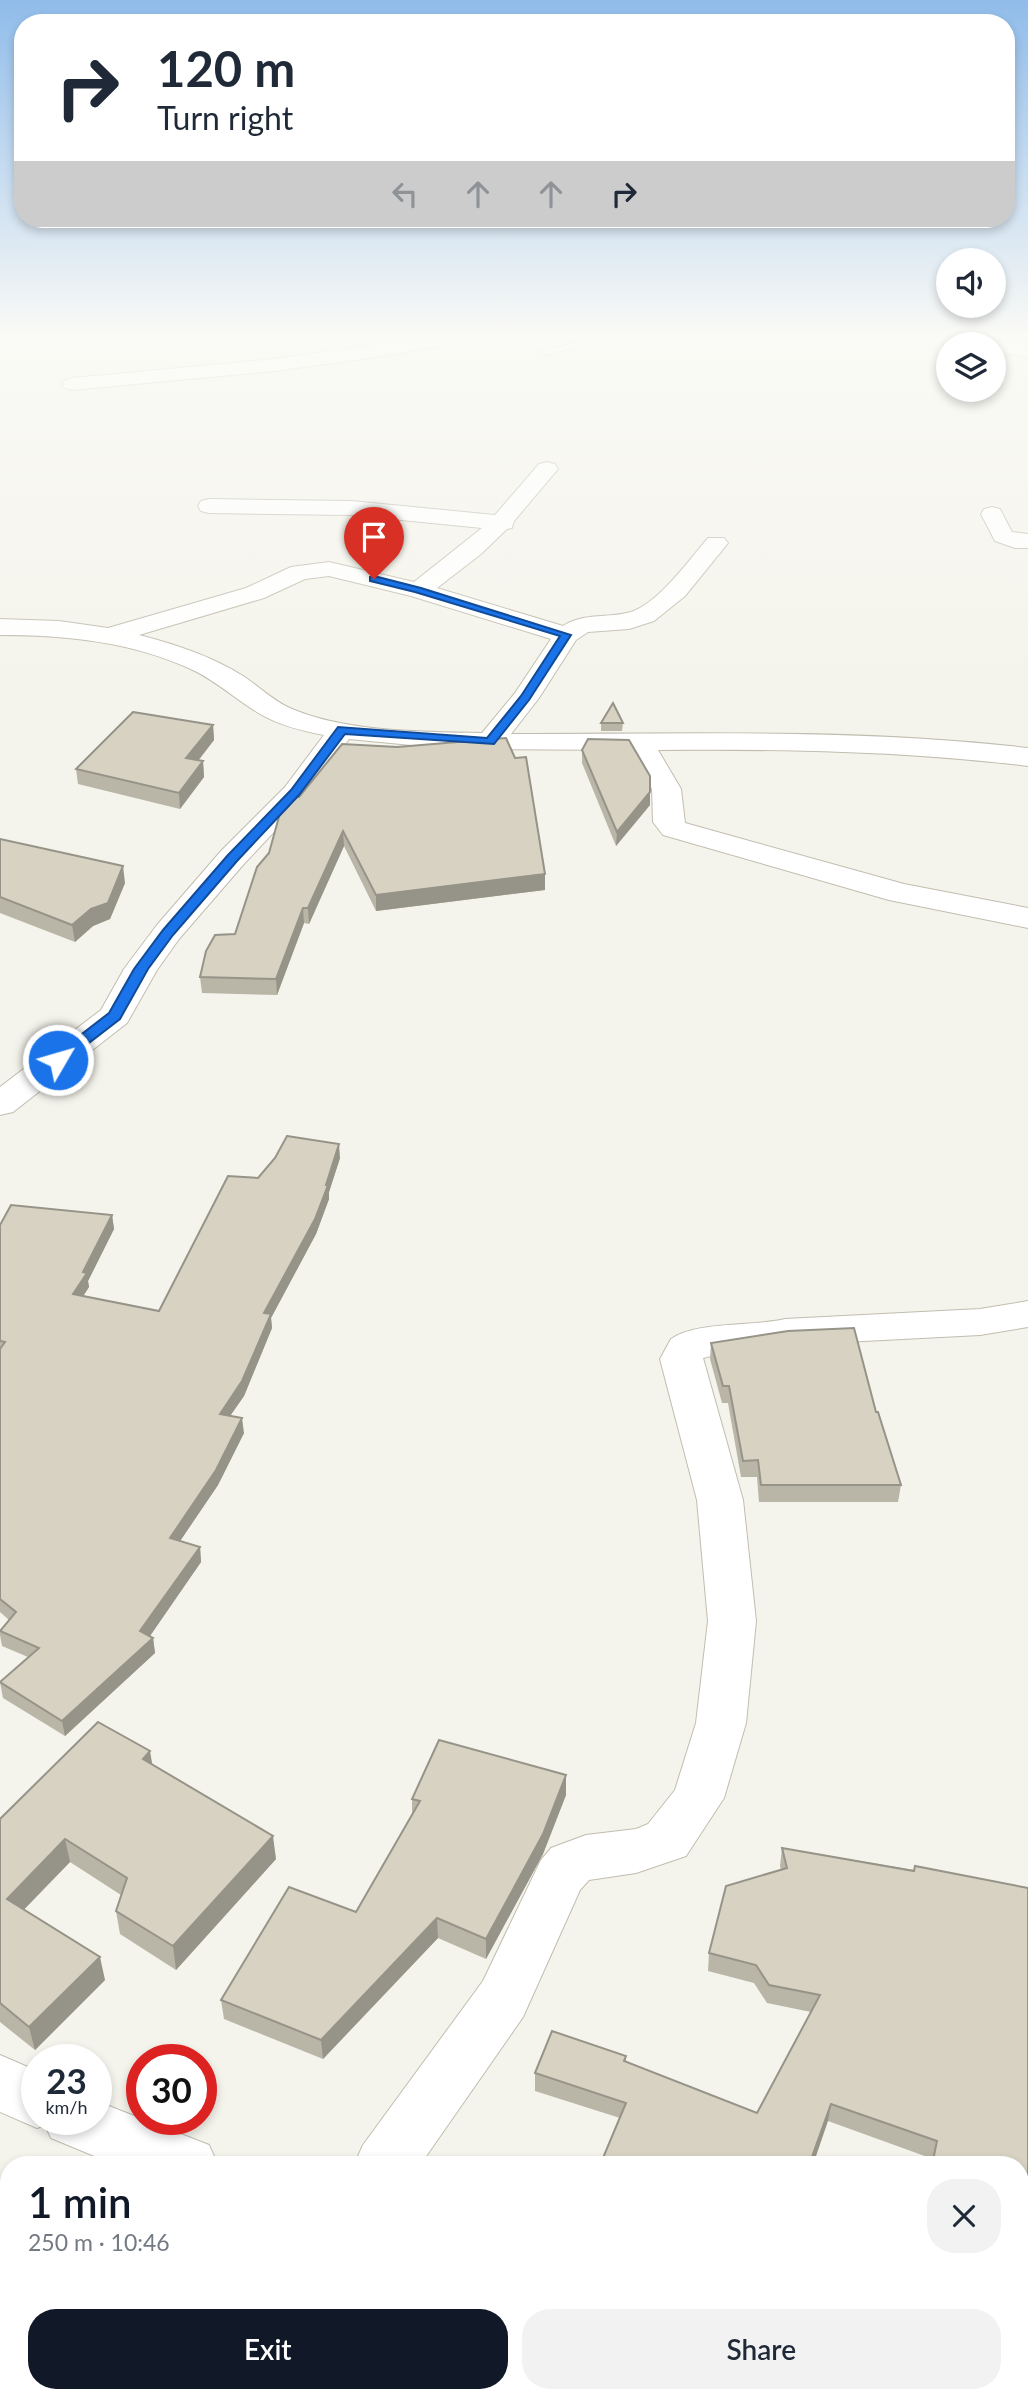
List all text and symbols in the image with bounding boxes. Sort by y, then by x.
text: 120 m [157,39,295,97]
icon: right [42,42,133,133]
text: Turn right [157,98,293,137]
icon: left [386,175,424,213]
icon: ahead [459,175,497,213]
icon: ahead [532,175,570,213]
icon: right [605,175,643,213]
map controls [936,248,1006,402]
button: sound [936,248,1006,318]
button: layers [936,332,1006,402]
pin [344,507,404,579]
icon: arrive [355,518,393,556]
position arrow [21,1023,95,1097]
speed limit sign: 30 [126,2044,217,2135]
text: 23 [46,2059,87,2101]
text: km/h [45,2096,88,2118]
text: 1 min [28,2177,132,2227]
button: close [927,2179,1001,2253]
text: 250 m · 10:46 [28,2228,170,2256]
button: Exit [28,2309,508,2389]
button: Share [522,2309,1001,2389]

